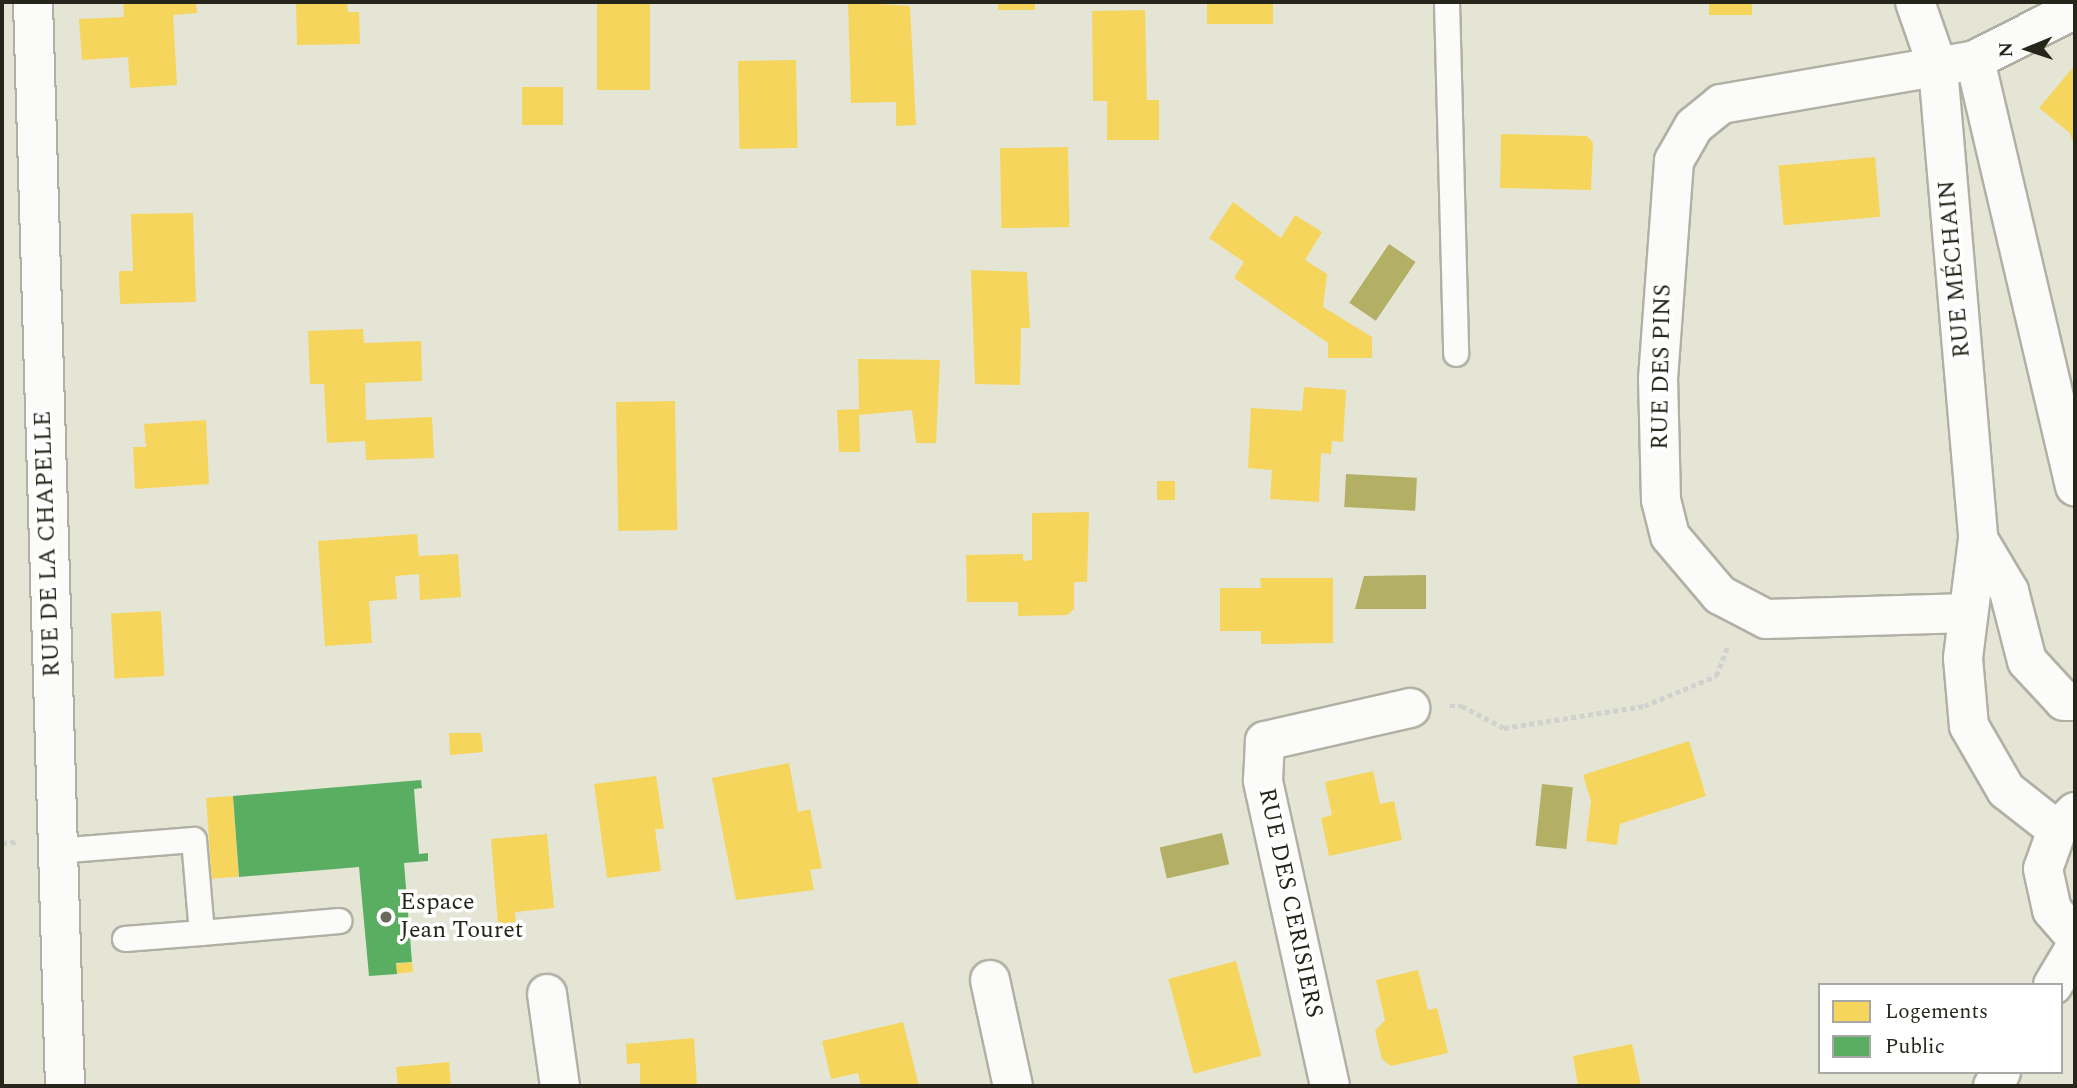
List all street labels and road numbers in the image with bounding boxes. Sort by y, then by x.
street label: RUE MÉCHAIN [1933,179,1977,359]
street label: RUE DES PINS [1646,284,1678,450]
street label: RUE DE LA CHAPELLE [29,410,67,678]
street label: RUE DES CERISIERS [1252,786,1328,1020]

